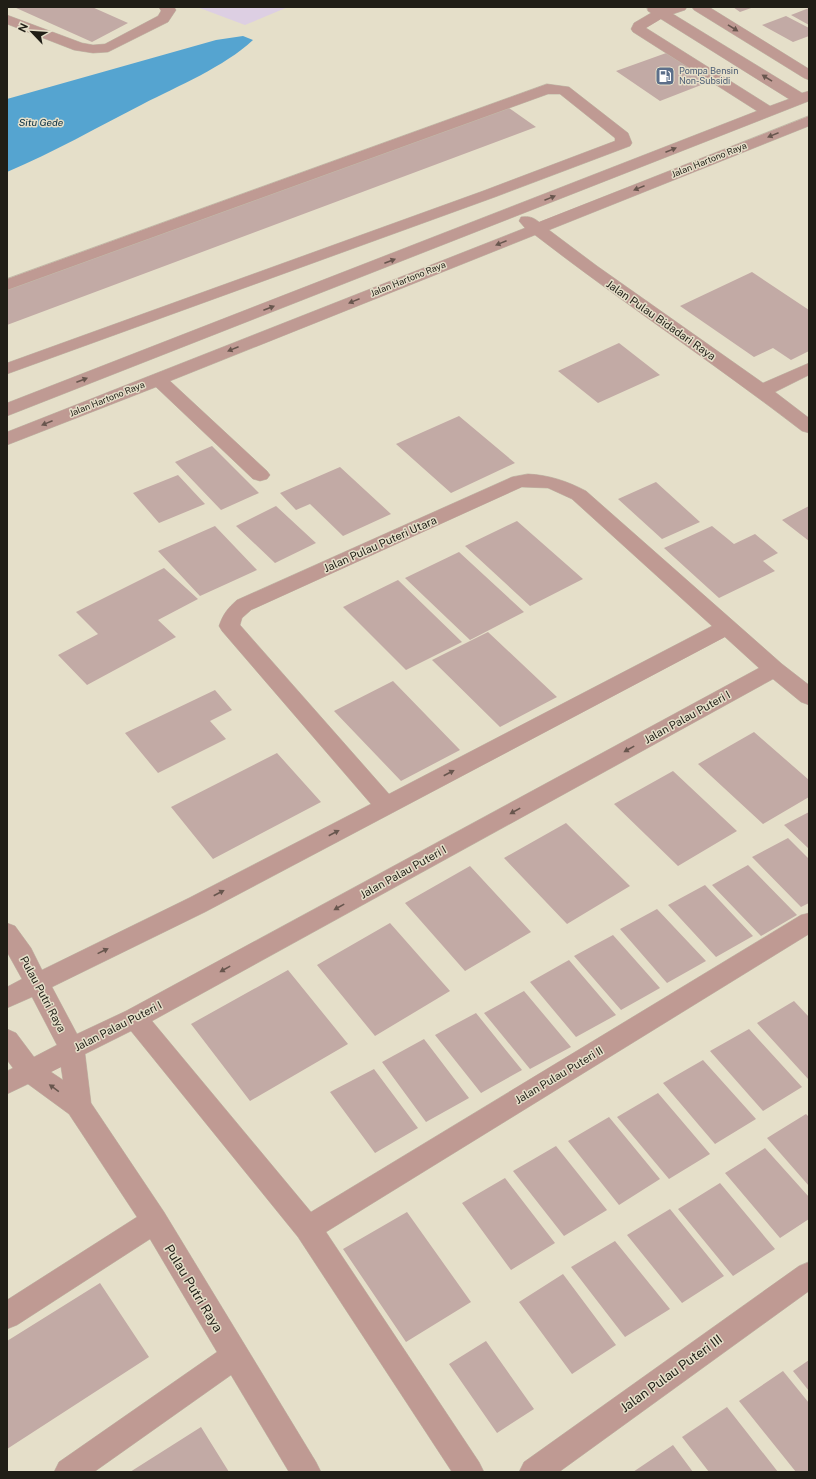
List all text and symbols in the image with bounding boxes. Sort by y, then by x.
north arrow [12,12,52,52]
text: N [16,21,30,34]
one-way arrow [727,24,738,31]
fuel station icon: Pompa Bensin Non-Subsidi [654,65,676,87]
place label: Pompa Bensin Non-Subsidi [679,65,738,86]
one-way arrow [762,74,772,82]
water label: Situ Gede [19,116,64,128]
one-way arrow [767,132,778,138]
street label: Jalan Hartono Raya [670,139,748,180]
one-way arrow [666,146,678,152]
one-way arrow [633,185,644,191]
one-way arrow [545,195,556,201]
one-way arrow [494,240,506,246]
one-way arrow [384,257,396,263]
street label: Jalan Hartono Raya [369,258,447,299]
street label: Jalan Pulau Bidadari Raya [604,278,718,362]
one-way arrow [348,298,360,304]
one-way arrow [263,304,275,310]
one-way arrow [227,346,239,352]
one-way arrow [77,377,89,383]
street label: Jalan Hartono Raya [68,378,146,419]
one-way arrow [41,420,53,426]
street label: Jalan Pulau Puteri Utara [322,514,438,574]
street label: Jalan Palau Puteri I [642,688,732,746]
one-way arrow [623,745,635,752]
one-way arrow [444,769,455,776]
one-way arrow [509,807,521,814]
one-way arrow [328,830,340,836]
street label: Jalan Palau Puteri I [358,843,448,901]
one-way arrow [213,890,225,897]
one-way arrow [333,903,345,910]
one-way arrow [97,948,108,954]
street label: Pulau Putri Raya [18,954,68,1034]
one-way arrow [219,966,231,972]
street label: Jalan Palau Puteri I [72,999,164,1053]
street label: Jalan Pulau Puteri II [513,1044,605,1106]
one-way arrow [49,1084,60,1092]
street label: Pulau Putri Raya [162,1242,226,1335]
street label: Jalan Pulau Puteri III [617,1331,725,1415]

